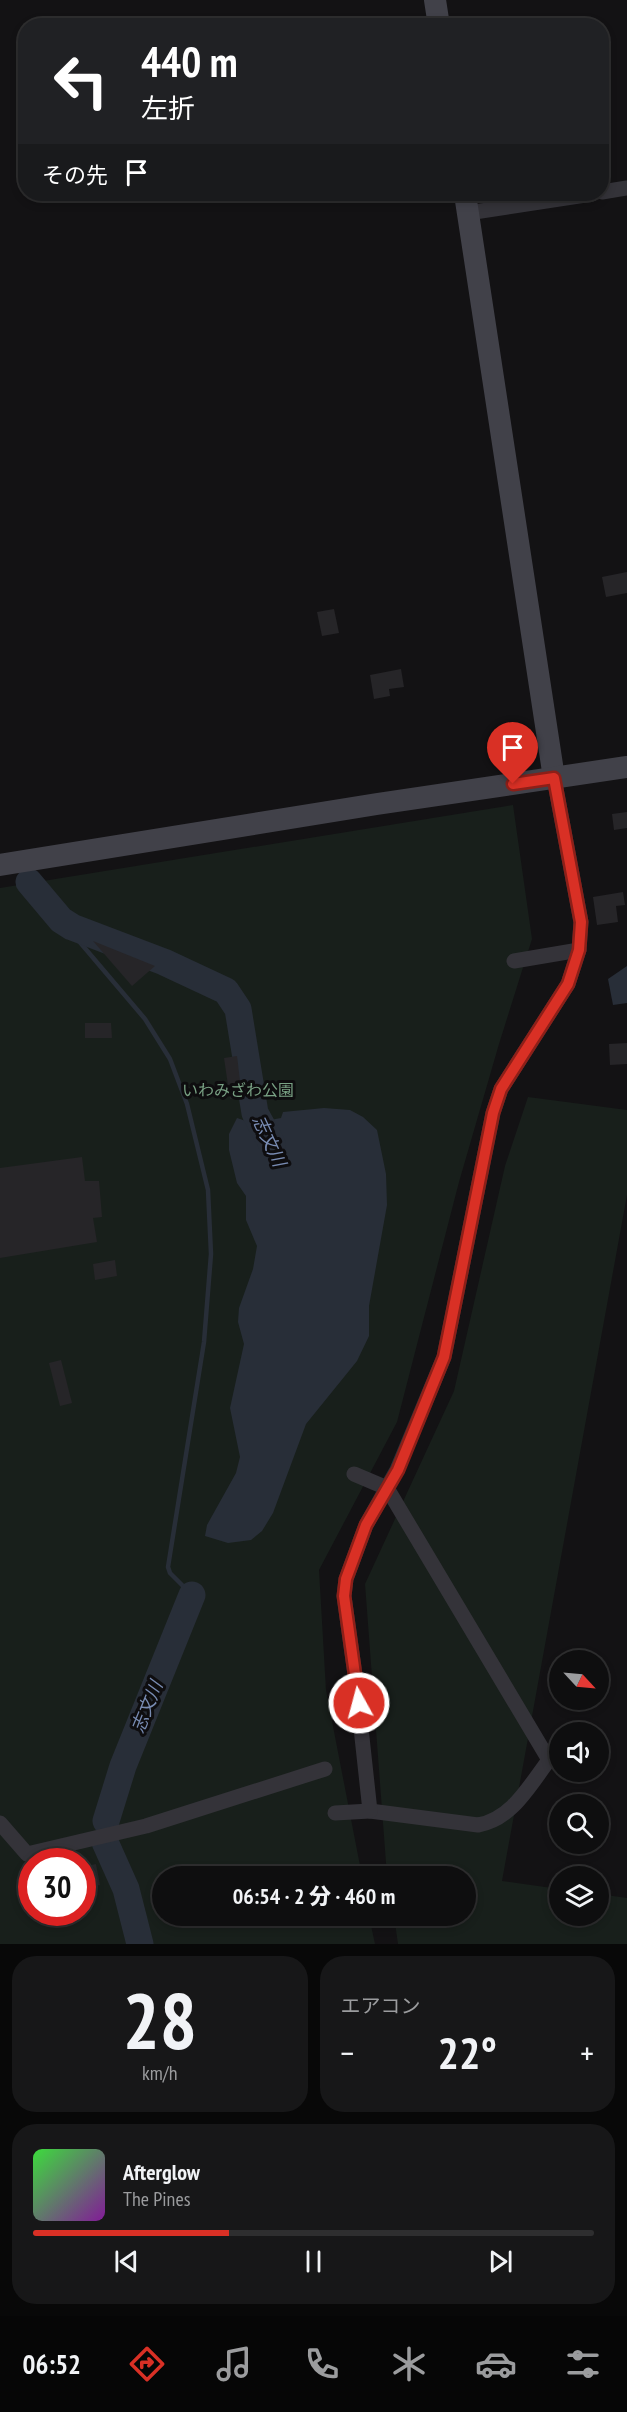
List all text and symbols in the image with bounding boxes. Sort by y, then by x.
text: 440 m [141,34,238,89]
icon: left [42,42,120,120]
text: 左折 [141,91,195,125]
icon: arrive [120,156,153,189]
text: その先 [42,161,108,189]
pin [487,722,538,784]
icon: arrive [496,731,529,764]
park label: いわみざわ公園 [182,1080,294,1100]
water label: 志文川 [248,1111,292,1172]
north arrow [549,1650,609,1710]
map controls [549,1650,609,1926]
position arrow [327,1671,391,1735]
water label: 志文川 [126,1676,168,1736]
button: sound [549,1722,609,1782]
button: search [549,1794,609,1854]
speed limit sign: 30 [18,1848,96,1926]
button: layers [549,1866,609,1926]
text: 06:54 · 2 分 · 460 m [233,1882,395,1910]
text: 28 [122,1970,197,2071]
text: エアコン [341,1993,421,2019]
text: 22° [438,2023,497,2081]
text: − [341,2031,354,2074]
text: + [580,2031,594,2074]
text: km/h [142,2060,177,2086]
text: Afterglow [123,2158,200,2186]
text: The Pines [123,2186,190,2212]
icon: previous [110,2245,143,2278]
icon: pause [297,2245,330,2278]
icon: next [484,2245,517,2278]
icon: directions [126,2343,168,2385]
icon: music [213,2343,255,2385]
icon: phone [301,2343,343,2385]
icon: climate [388,2343,430,2385]
icon: car [475,2343,517,2385]
icon: filters [562,2343,604,2385]
text: 06:52 [23,2347,81,2381]

